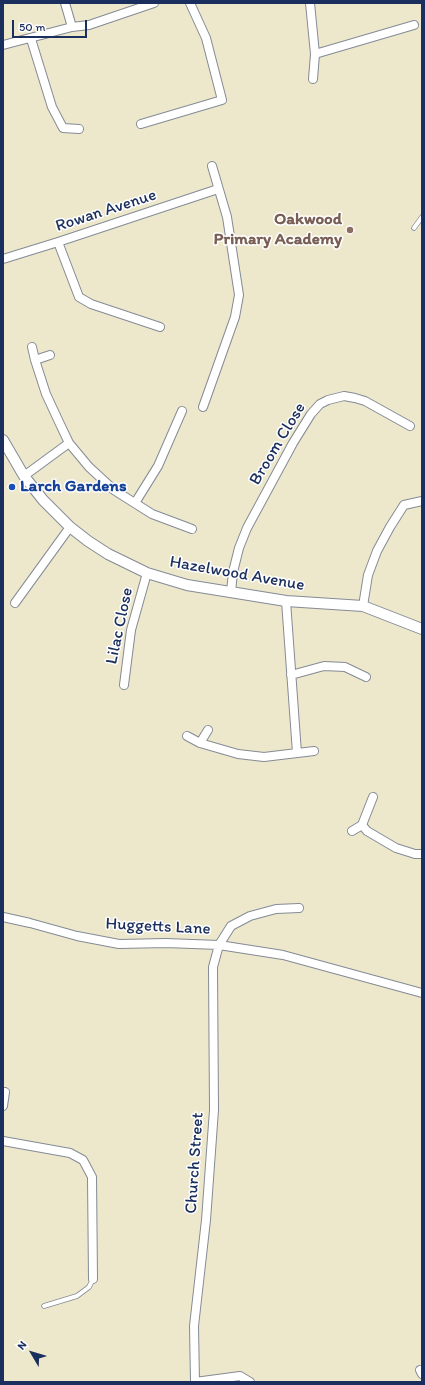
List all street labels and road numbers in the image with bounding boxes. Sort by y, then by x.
street label: Rowan Avenue [53,185,159,237]
street label: Broom Close [245,399,311,489]
street label: Hazelwood Avenue [168,552,306,596]
street label: Lilac Close [102,586,138,666]
street label: Huggetts Lane [105,914,211,940]
street label: Church Street [181,1112,209,1214]

